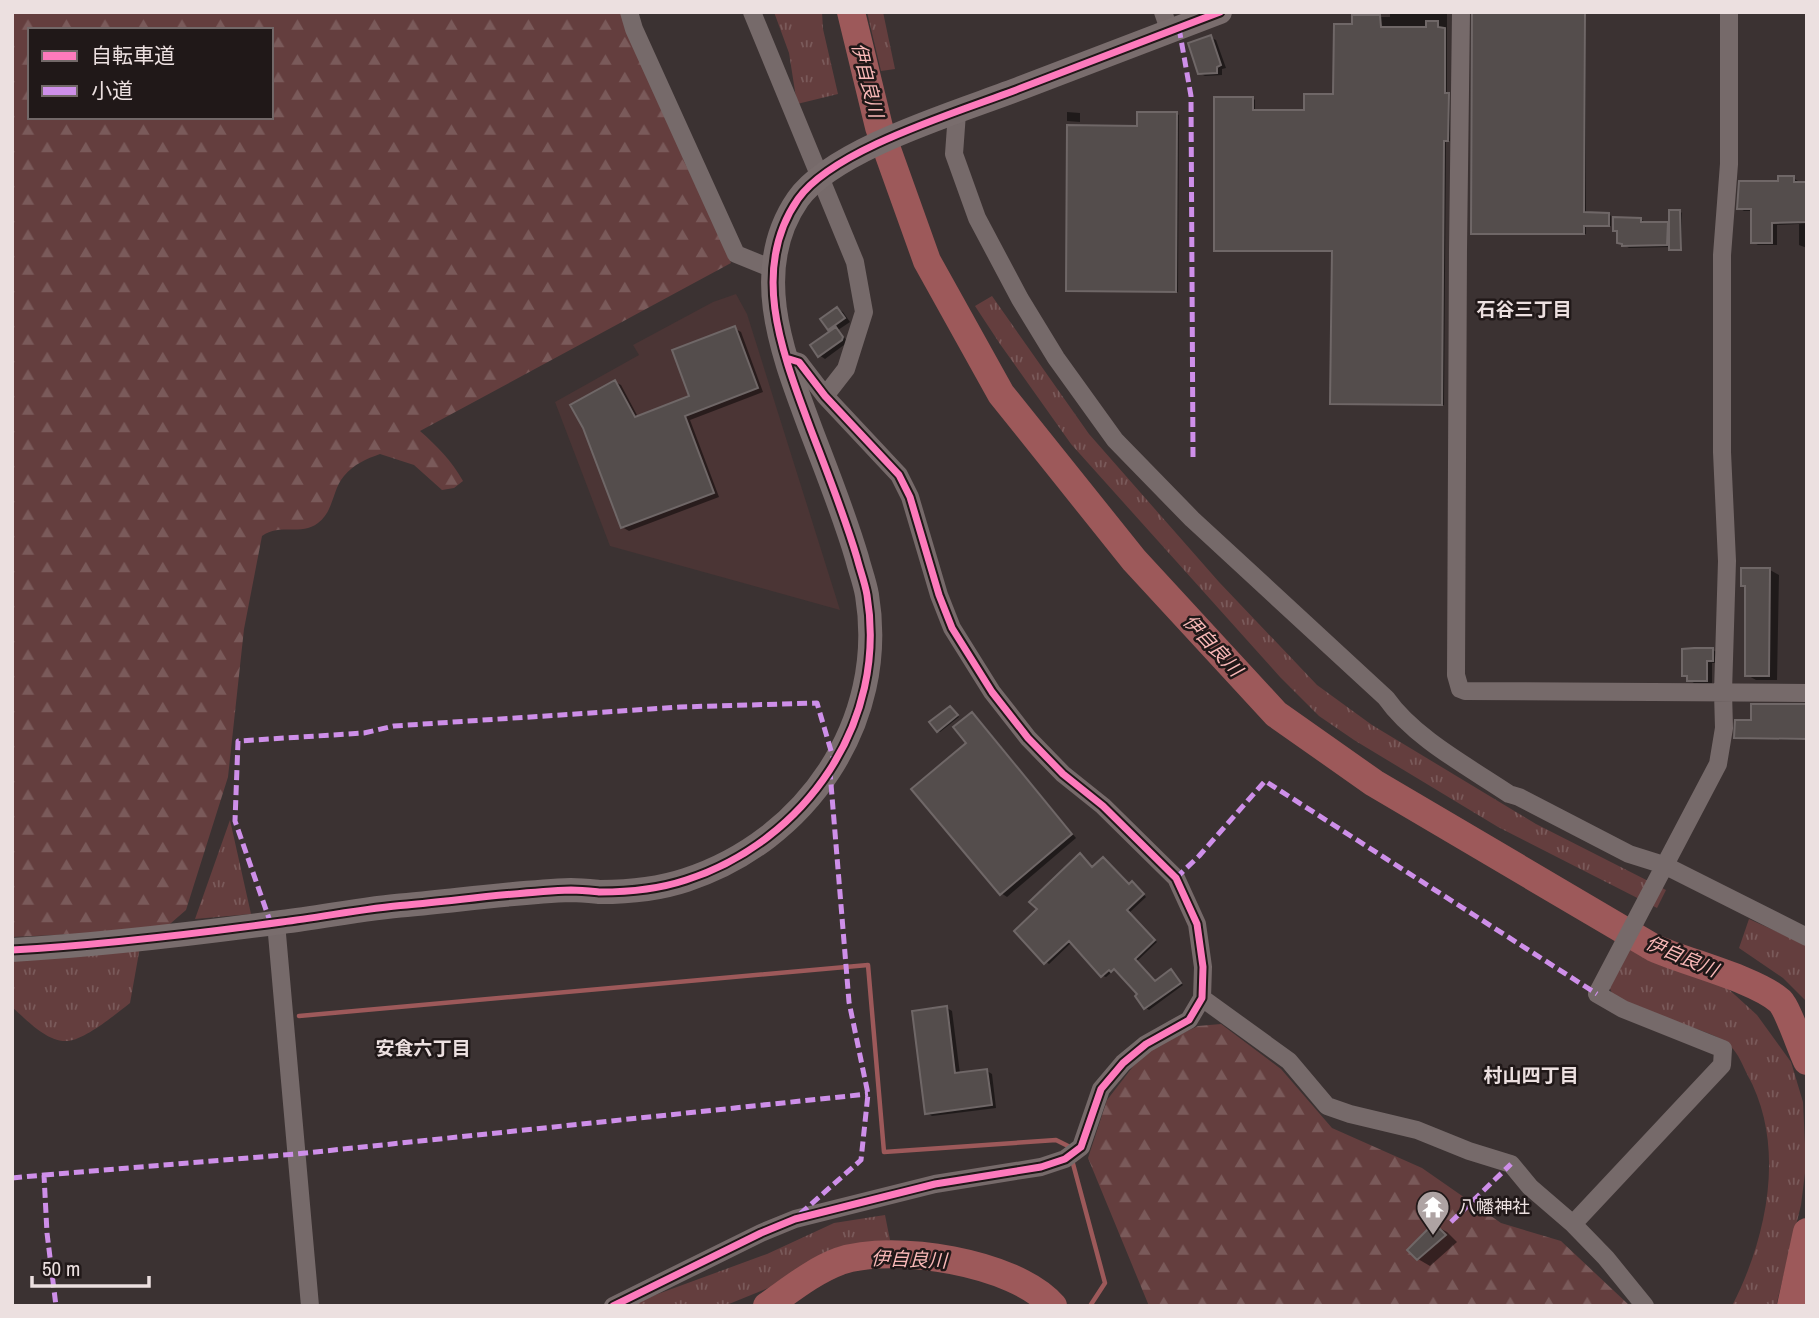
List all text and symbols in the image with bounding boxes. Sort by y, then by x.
legend [28,28,273,119]
water label: 伊自良川 [846,40,890,122]
text: 自転車道 [91,41,175,70]
text: 小道 [91,76,133,105]
district label: 石谷三丁目 [1476,296,1572,322]
water label: 伊自良川 [1178,608,1250,683]
water label: 伊自良川 [1642,929,1724,984]
district label: 安食六丁目 [375,1035,471,1061]
district label: 村山四丁目 [1483,1062,1579,1088]
temple icon: 八幡神社 [1414,1188,1452,1237]
place label: 八幡神社 [1458,1194,1530,1219]
scale bar [32,1244,149,1288]
water label: 伊自良川 [871,1245,949,1273]
text: 50 m [42,1254,80,1283]

